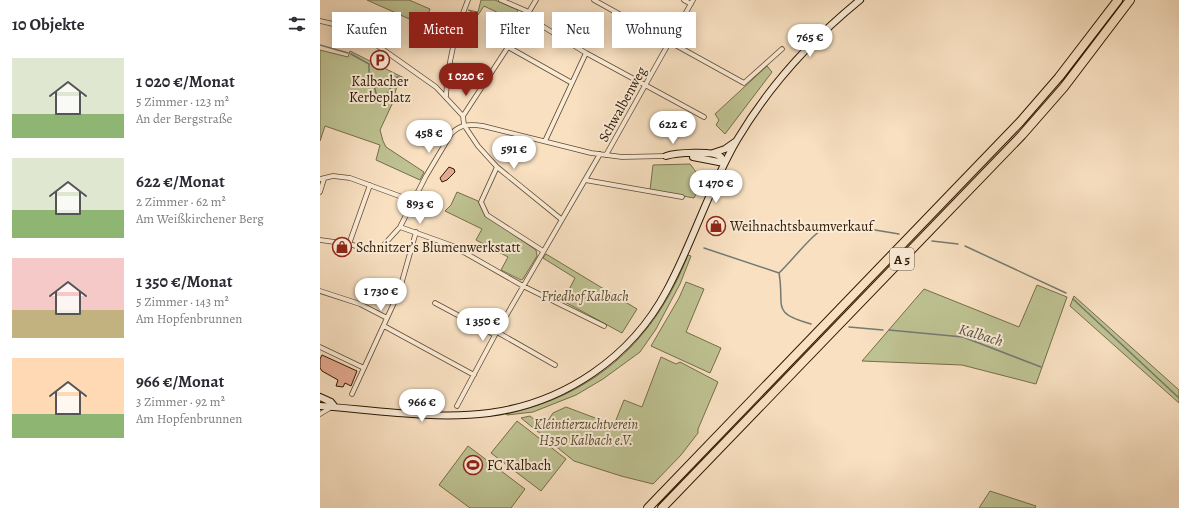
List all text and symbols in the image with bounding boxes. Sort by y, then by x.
chip: Kaufen [332,12,401,48]
chip: Mieten [409,12,478,48]
chip: Filter [486,12,544,48]
chip: Neu [552,12,604,48]
chip: Wohnung [612,12,696,48]
text: 10 Objekte [12,13,85,36]
icon: filters [286,13,308,35]
pin: 765 € [782,24,838,58]
text: 765 € [797,28,823,45]
parking icon: Kalbacher Kerbeplatz [369,49,391,71]
pin: 1 020 € [429,63,503,97]
street label: Schwalbenweg [594,63,651,145]
text: 1 020 € [448,67,484,84]
text: 1 020 €/Monat [136,70,235,93]
place label: Kalbacher Kerbeplatz [349,72,411,107]
icon: home [44,74,92,122]
text: 5 Zimmer · 123 m² [136,93,229,110]
text: An der Bergstraße [136,110,232,127]
pin: 622 € [645,111,701,145]
text: 622 € [659,115,687,132]
pin: 458 € [401,120,457,154]
text: 458 € [415,124,443,141]
pin: 591 € [486,136,542,170]
text: 591 € [501,140,527,157]
text: 622 €/Monat [136,170,225,193]
pin: 1 470 € [679,170,753,204]
icon: home [44,174,92,222]
text: 1 470 € [699,174,733,191]
pin: 893 € [392,191,448,225]
text: 2 Zimmer · 62 m² [136,193,226,210]
text: 893 € [406,195,434,212]
text: Am Weißkirchener Berg [136,210,264,227]
shop icon: Weihnachtsbaumverkauf [705,215,727,237]
place label: Weihnachtsbaumverkauf [729,217,876,236]
shop icon: Schnitzer’s Blumenwerkstatt [331,236,353,258]
place label: Schnitzer’s Blumenwerkstatt [356,238,521,257]
road number: A 5 [890,248,914,270]
text: 1 350 €/Monat [136,270,233,293]
icon: home [44,274,92,322]
pin: 1 730 € [344,278,418,312]
text: 1 730 € [364,282,398,299]
park label: Friedhof Kalbach [541,287,629,306]
text: 5 Zimmer · 143 m² [136,293,229,310]
pin: 1 350 € [446,308,520,342]
text: Am Hopfenbrunnen [136,310,242,327]
text: 1 350 € [466,312,500,329]
water label: Kalbach [956,319,1006,351]
text: 966 €/Monat [136,370,224,393]
icon: home [44,374,92,422]
pin: 966 € [394,389,450,423]
text: 3 Zimmer · 92 m² [136,393,225,410]
text: 966 € [408,393,436,410]
text: Am Hopfenbrunnen [136,410,242,427]
park label: Kleintierzuchtverein H350 Kalbach e.V. [534,415,638,450]
sports icon: FC Kalbach [462,454,484,476]
place label: FC Kalbach [487,456,552,475]

